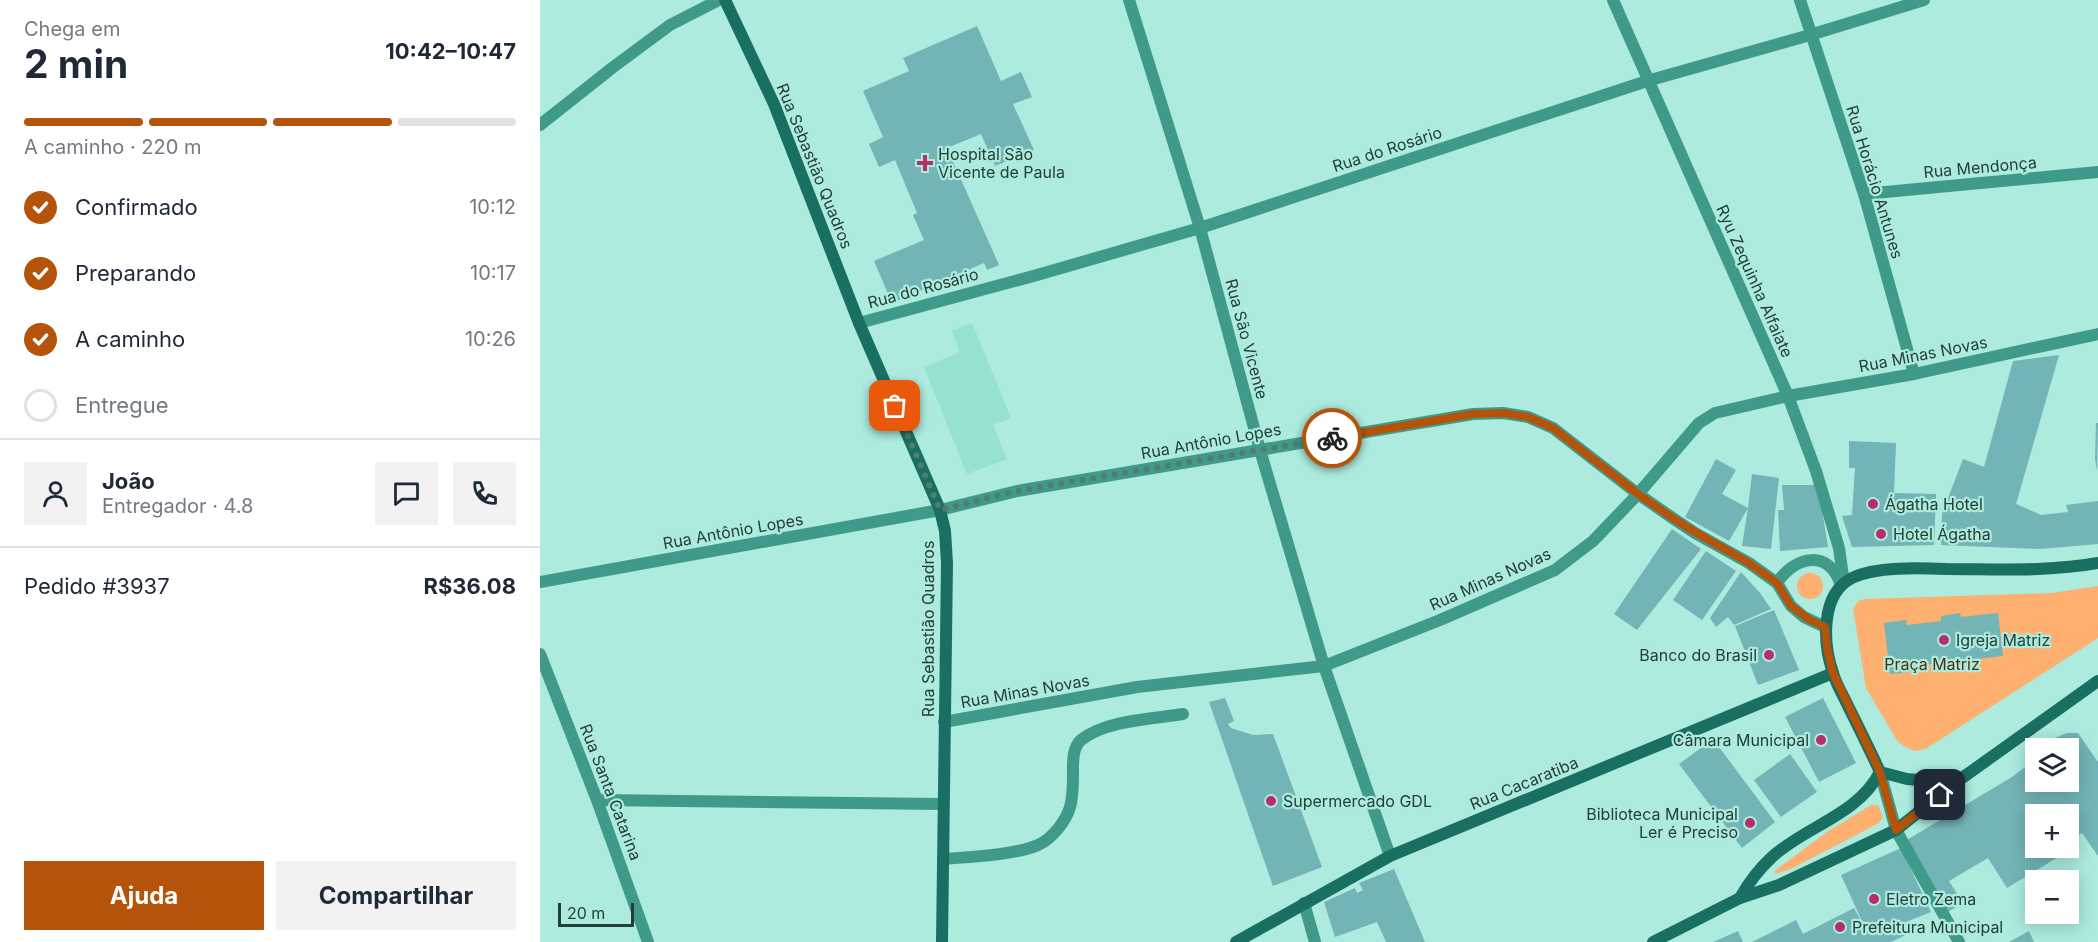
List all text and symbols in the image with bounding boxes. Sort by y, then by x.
text: Chega em [24,17,120,41]
text: 10:42–10:47 [385,38,516,64]
text: 2 min [24,40,128,87]
street label: Rua Sebastião Quadros [773,80,857,252]
street label: Rua Horácio Antunes [1842,103,1908,261]
street label: Rua do Rosário [1330,122,1444,176]
text: A caminho · 220 m [24,135,201,159]
place label: Hospital São Vicente de Paula [938,144,1065,182]
street label: Rua Mendonça [1923,152,2037,182]
marker: Hospital São Vicente de Paula [916,154,934,172]
icon: check [24,191,57,224]
text: Confirmado [75,194,198,220]
text: 10:12 [469,195,516,219]
street label: Ryu Zequinha Alfaiate [1712,202,1798,360]
icon: check [24,257,57,290]
text: Preparando [75,260,196,286]
text: 10:17 [470,261,516,285]
street label: Rua do Rosário [865,264,981,312]
street label: Rua São Vicente [1221,277,1273,401]
icon: check [24,323,57,356]
text: A caminho [75,326,185,352]
text: 10:26 [465,327,516,351]
street label: Rua Minas Novas [1857,332,1989,376]
pin [869,380,920,431]
icon: bag [878,389,911,422]
text: Entregue [75,392,169,418]
courier [1302,408,1362,468]
street label: Rua Antônio Lopes [1139,419,1283,463]
icon: bike [1316,422,1349,455]
button: person [24,462,87,525]
button: chat [375,462,438,525]
button: phone [453,462,516,525]
text: João [102,468,155,494]
text: Entregador · 4.8 [102,494,253,518]
place label: Ágatha Hotel [1885,494,1983,514]
marker: Ágatha Hotel [1866,497,1880,511]
street label: Rua Antônio Lopes [661,509,805,553]
place label: Hotel Ágatha [1893,524,1991,544]
marker: Hotel Ágatha [1874,527,1888,541]
street label: Rua Sebastião Quadros [918,541,938,717]
street label: Rua Minas Novas [1426,543,1554,615]
text: Pedido #3937 [24,573,170,599]
text: R$36.08 [423,573,516,599]
place label: Igreja Matriz [1956,630,2050,650]
marker: Igreja Matriz [1937,633,1951,647]
place label: Banco do Brasil [1639,645,1757,665]
marker: Banco do Brasil [1762,648,1776,662]
park label: Praça Matriz [1884,654,1980,674]
street label: Rua Minas Novas [959,670,1091,712]
street label: Rua Santa Catarina [576,721,646,863]
place label: Câmara Municipal [1673,730,1809,750]
marker: Câmara Municipal [1814,733,1828,747]
map controls [2025,738,2079,924]
button: layers [2025,738,2079,792]
street label: Rua Cacaratiba [1467,752,1581,814]
pin [1914,769,1965,820]
icon: home [1923,778,1956,811]
place label: Supermercado GDL [1283,791,1432,811]
marker: Supermercado GDL [1264,794,1278,808]
place label: Biblioteca Municipal Ler é Preciso [1586,804,1738,842]
button: + [2025,804,2079,858]
marker: Biblioteca Municipal Ler é Preciso [1743,816,1757,830]
button: Ajuda [24,861,264,930]
button: Compartilhar [276,861,516,930]
button: − [2025,870,2079,924]
place label: Eletro Zema [1886,889,1976,909]
marker: Eletro Zema [1867,892,1881,906]
scale bar [558,900,634,928]
text: 20 m [567,903,605,923]
place label: Prefeitura Municipal [1852,917,2003,937]
marker: Prefeitura Municipal [1833,920,1847,934]

